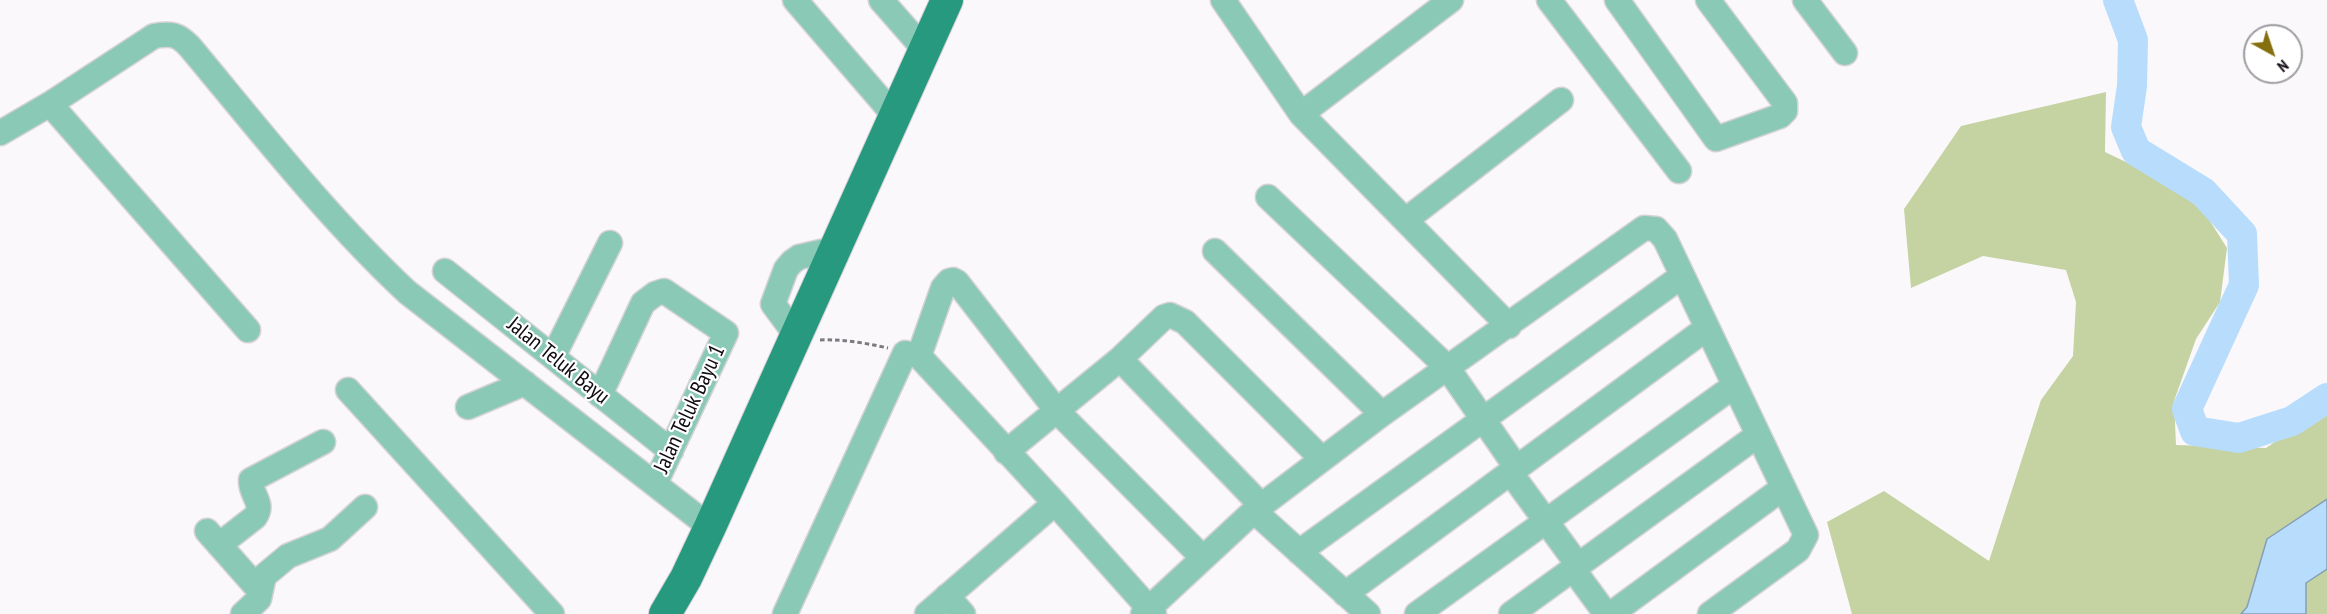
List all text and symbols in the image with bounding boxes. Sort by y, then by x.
north arrow [2243,24,2303,84]
text: N [2274,56,2293,77]
street label: Jalan Teluk Bayu [502,312,614,410]
street label: Jalan Teluk Bayu 1 [649,341,731,477]

